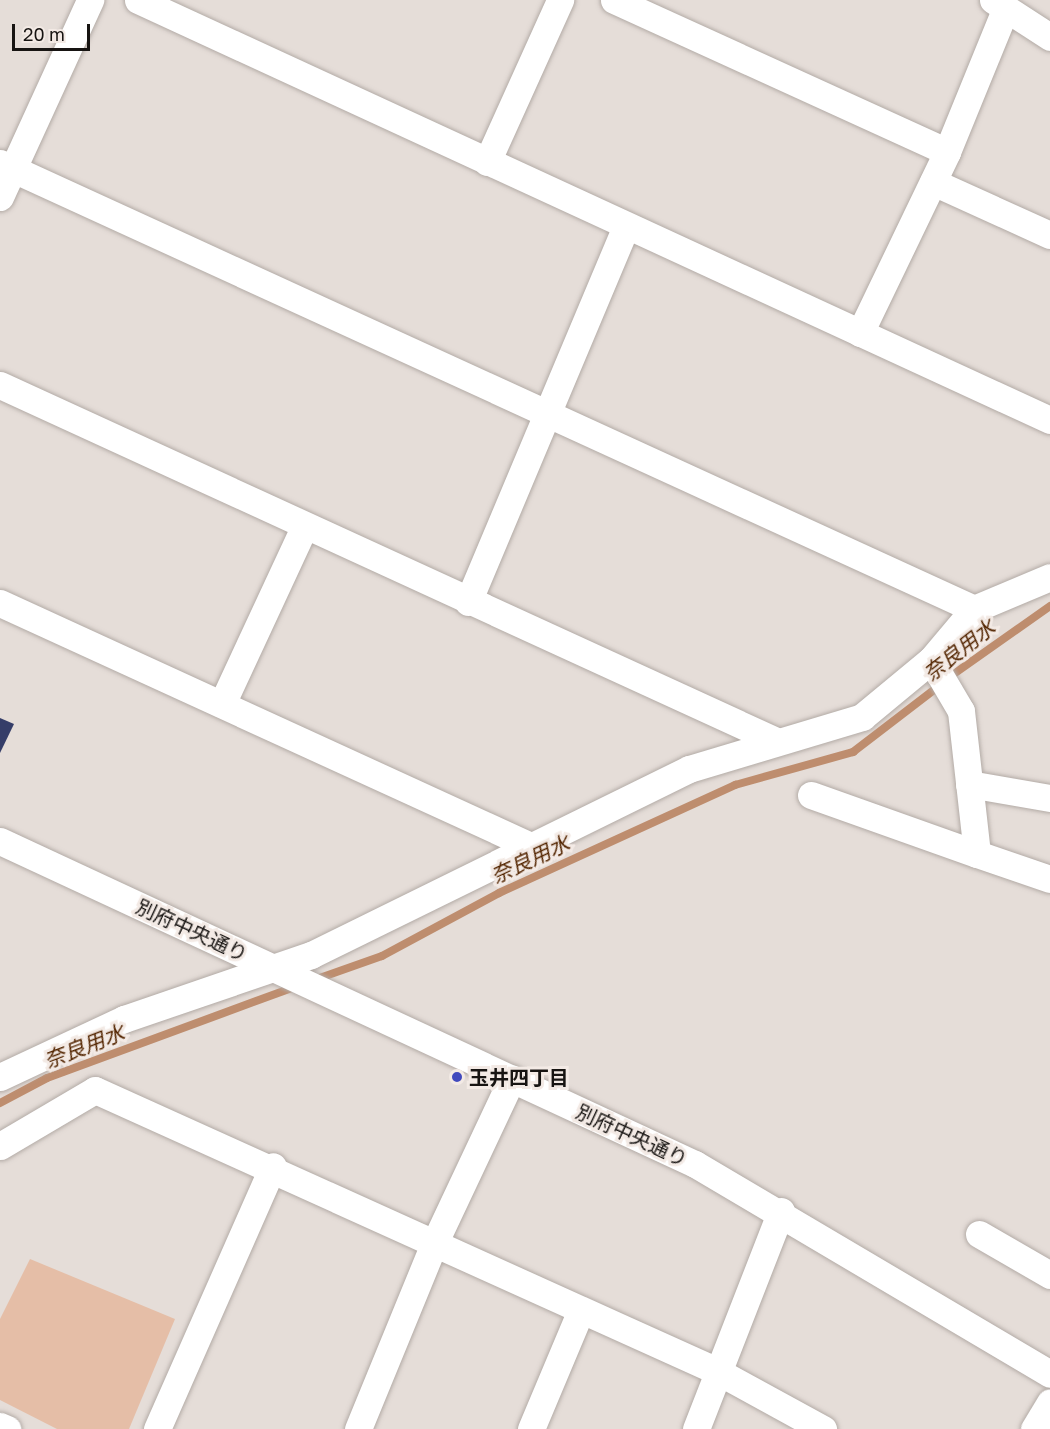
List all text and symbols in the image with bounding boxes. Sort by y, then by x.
scale bar [15,12,93,50]
text: 20 m [23,23,65,45]
water label: 奈良用水 [918,614,1000,686]
water label: 奈良用水 [487,830,573,888]
street label: 別府中央通り [133,894,251,966]
water label: 奈良用水 [40,1019,128,1073]
place label: 玉井四丁目 [469,1065,569,1089]
marker: 玉井四丁目 [450,1070,464,1084]
street label: 別府中央通り [573,1099,691,1171]

